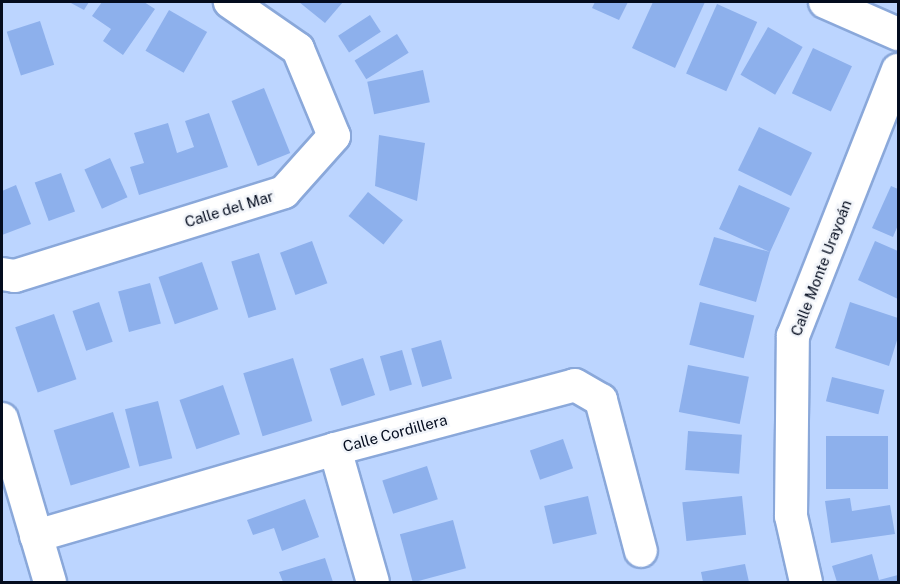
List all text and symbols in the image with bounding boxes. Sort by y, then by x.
street label: Calle del Mar [182,187,276,231]
street label: Calle Monte Urayoán [787,197,855,339]
street label: Calle Cordillera [341,410,449,456]

